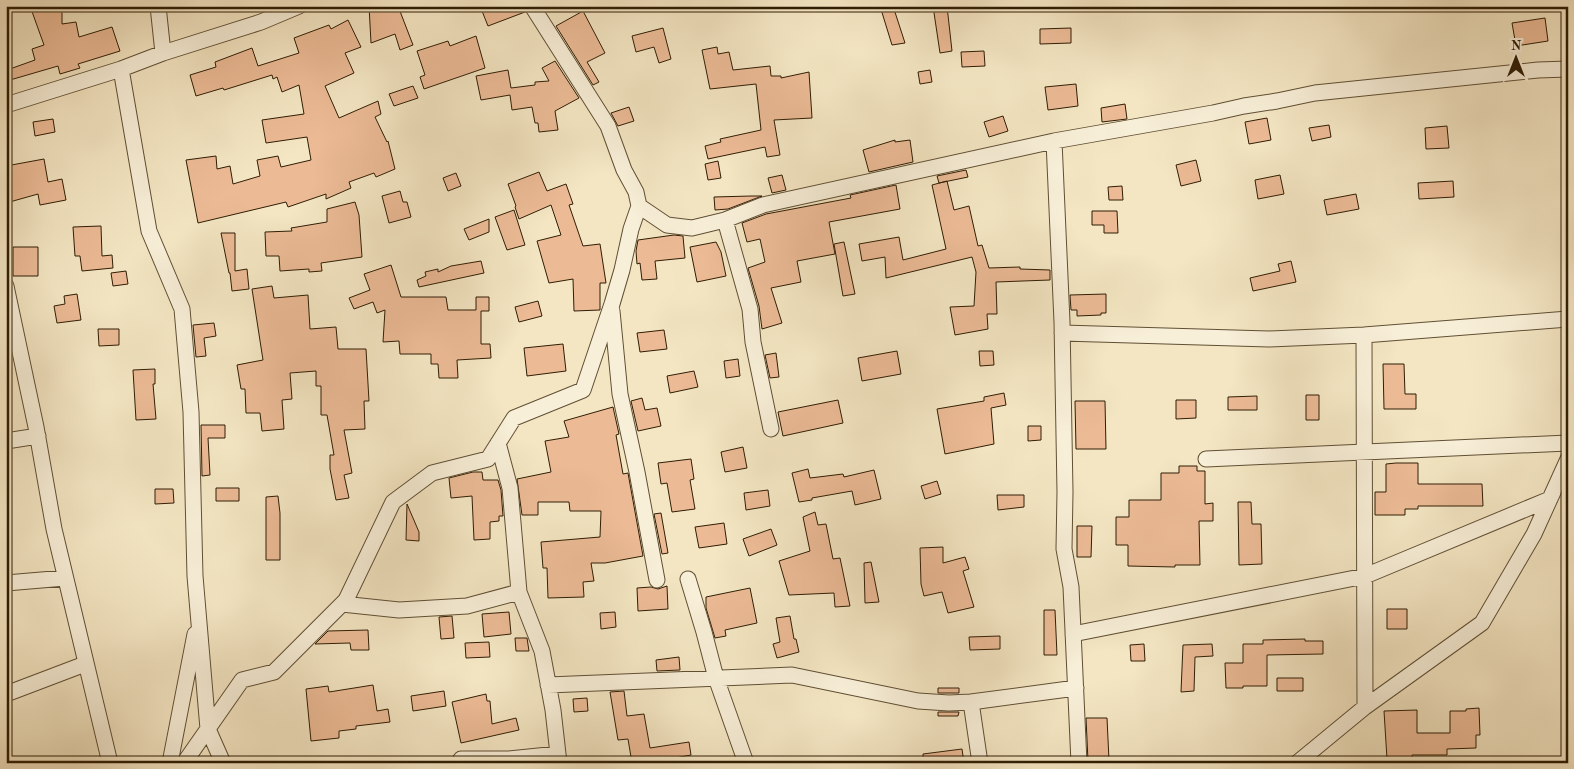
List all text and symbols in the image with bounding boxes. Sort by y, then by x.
north arrow [1492,32,1542,82]
text: N [1511,39,1522,53]

